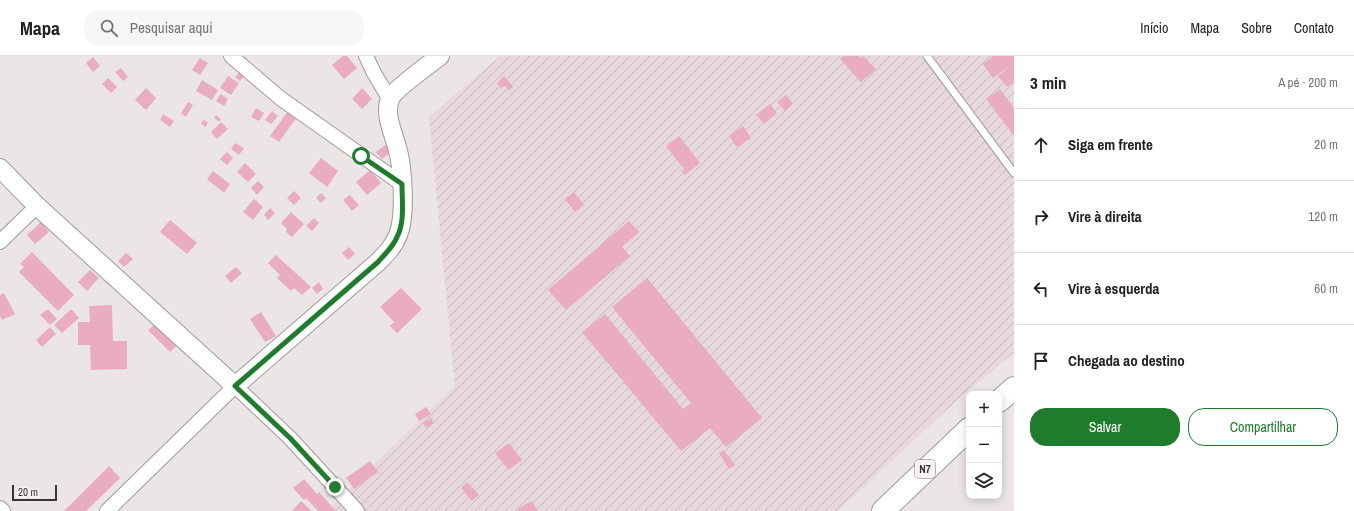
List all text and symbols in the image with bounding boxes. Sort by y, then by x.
search box [84,10,364,46]
text: Mapa [20,15,60,41]
icon: search [98,17,120,39]
text: Pesquisar aqui [130,17,213,38]
text: Início [1140,19,1168,37]
text: Mapa [1190,19,1219,37]
text: Sobre [1241,19,1272,37]
text: Contato [1294,19,1334,37]
text: 3 min [1030,71,1066,94]
text: A pé · 200 m [1278,74,1338,91]
icon: ahead [1030,134,1052,156]
text: Siga em frente [1068,134,1153,155]
text: 20 m [1314,136,1338,153]
route start [352,147,370,165]
icon: right [1030,206,1052,228]
text: Vire à direita [1068,206,1142,227]
text: 120 m [1308,208,1338,225]
icon: left [1030,278,1052,300]
text: Vire à esquerda [1068,278,1159,299]
text: 60 m [1314,280,1338,297]
icon: arrive [1030,350,1052,372]
text: Chegada ao destino [1068,350,1185,371]
map controls [966,391,1002,499]
button: + [966,391,1002,427]
button: Salvar [1030,408,1180,446]
button: Compartilhar [1188,408,1338,446]
button: − [966,427,1002,463]
road number: N7 [915,460,935,478]
button: layers [966,463,1002,499]
route end [326,478,344,496]
scale bar [12,483,57,502]
text: 20 m [18,485,38,499]

